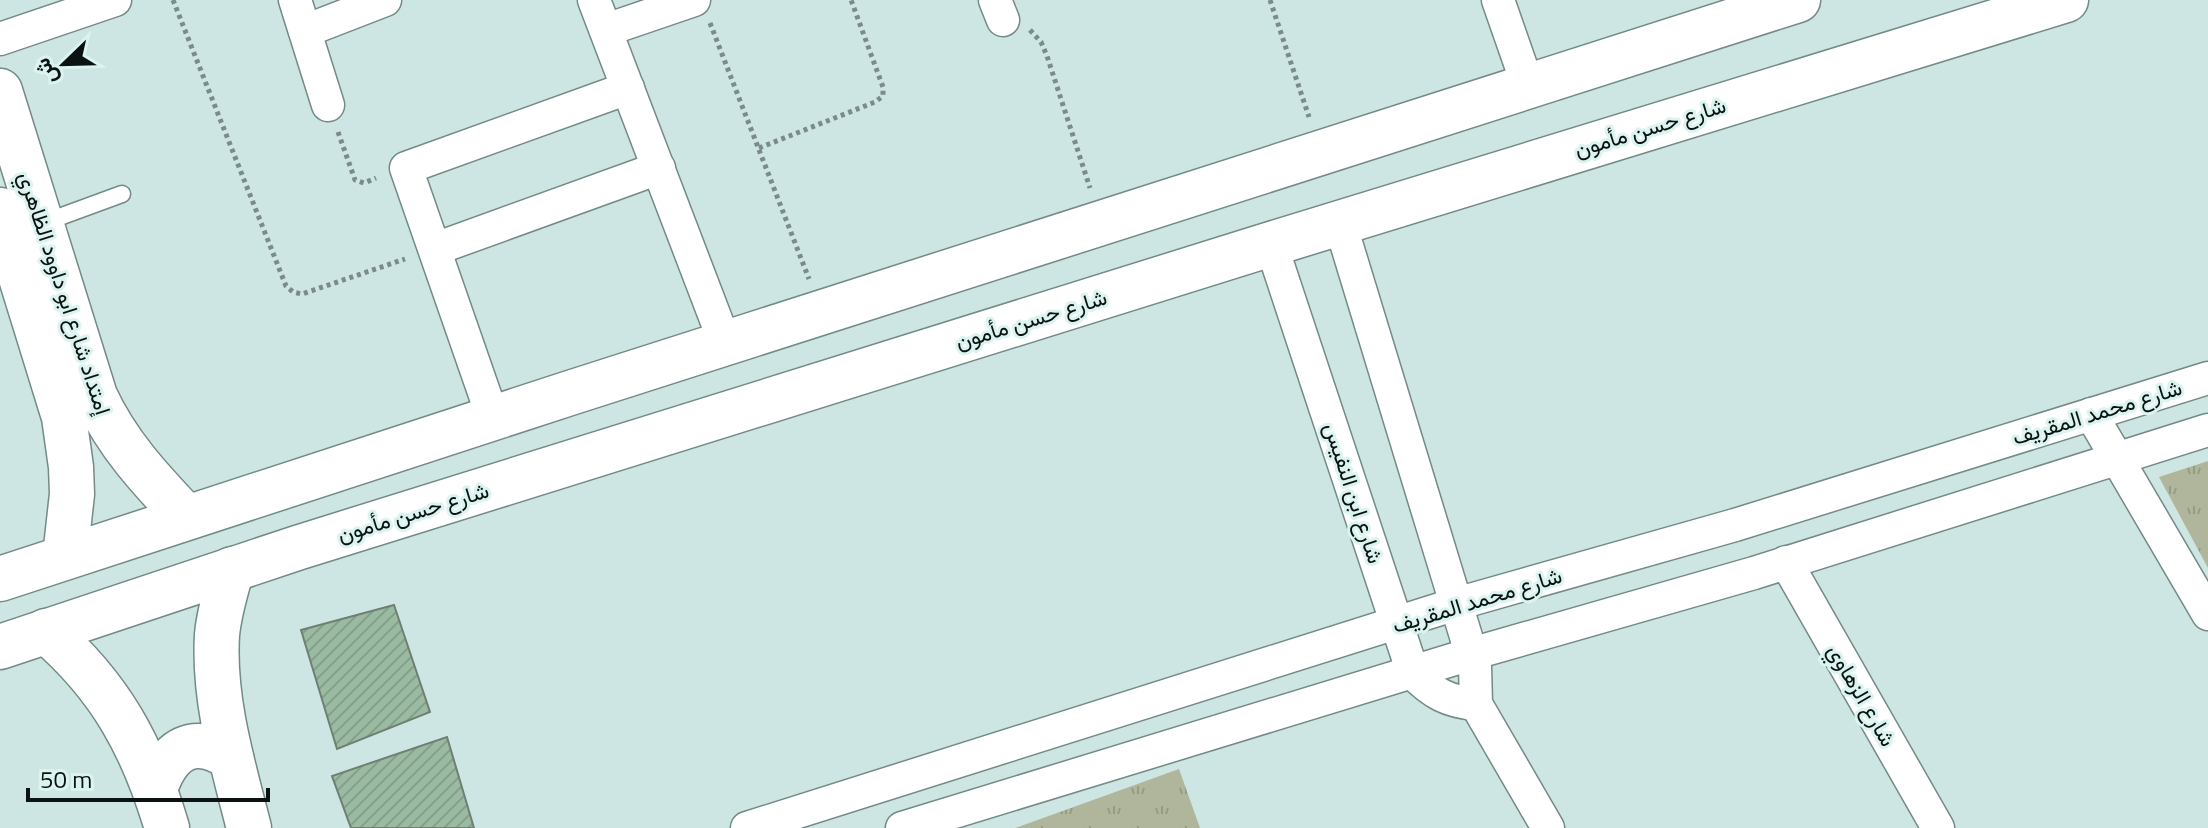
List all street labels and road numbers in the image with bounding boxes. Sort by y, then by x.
street label: شارع حسن مأمون [1570,88,1730,166]
street label: إمتداد شارع ابو داوود الظاهري [8,167,120,420]
street label: شارع حسن مأمون [951,280,1111,358]
street label: شارع محمد المقريف [2008,370,2186,454]
street label: شارع ابن النفيس [1315,418,1393,568]
street label: شارع حسن مأمون [333,473,493,551]
street label: شارع محمد المقريف [1388,558,1566,642]
street label: شارع الزهاوي [1817,637,1905,754]

